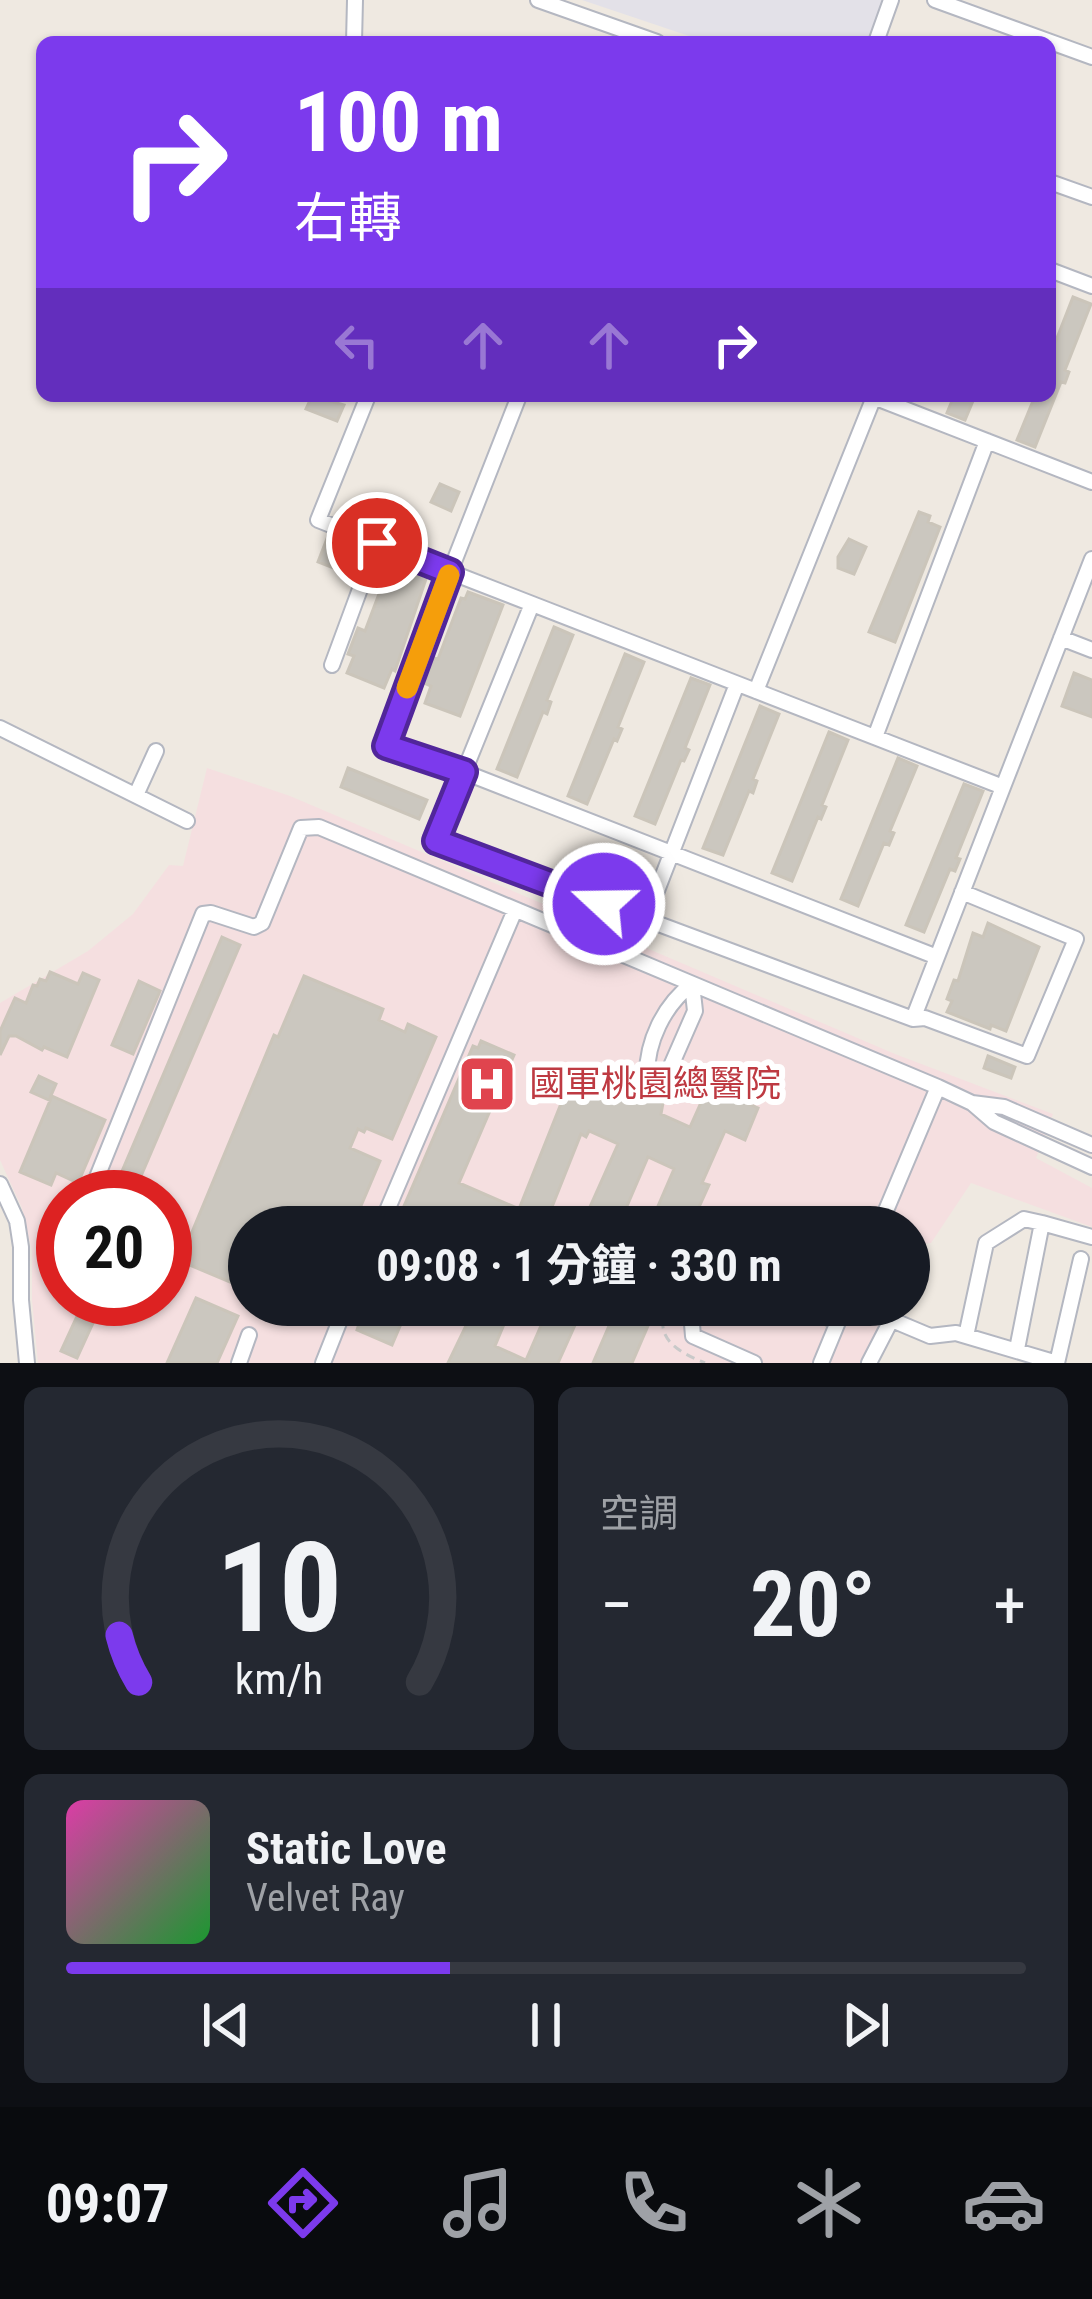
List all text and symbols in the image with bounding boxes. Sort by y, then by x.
text: 100 m [294,73,503,172]
icon: right [96,84,252,240]
text: 右轉 [294,187,402,250]
icon: left [324,312,390,378]
icon: ahead [450,312,516,378]
icon: ahead [576,312,642,378]
icon: right [702,312,768,378]
pin [326,492,428,594]
icon: arrive [344,510,410,576]
position arrow [541,841,667,967]
hospital icon: 國軍桃園總醫院 [456,1053,518,1115]
place label: 國軍桃園總醫院 [529,1063,781,1105]
speed limit sign: 20 [36,1170,192,1326]
text: 09:08 · 1 分鐘 · 330 m [376,1239,782,1292]
text: 空調 [600,1491,678,1537]
text: 10 [216,1515,342,1661]
text: 20° [750,1553,876,1658]
text: − [600,1567,633,1644]
text: + [993,1567,1026,1644]
text: km/h [235,1653,323,1703]
text: Static Love [246,1822,447,1875]
text: Velvet Ray [246,1875,405,1921]
icon: previous [193,1992,259,2058]
icon: pause [513,1992,579,2058]
icon: next [833,1992,899,2058]
icon: directions [261,2161,345,2245]
icon: music [436,2161,520,2245]
icon: phone [612,2161,696,2245]
icon: climate [787,2161,871,2245]
icon: car [962,2161,1046,2245]
text: 09:07 [46,2172,170,2235]

